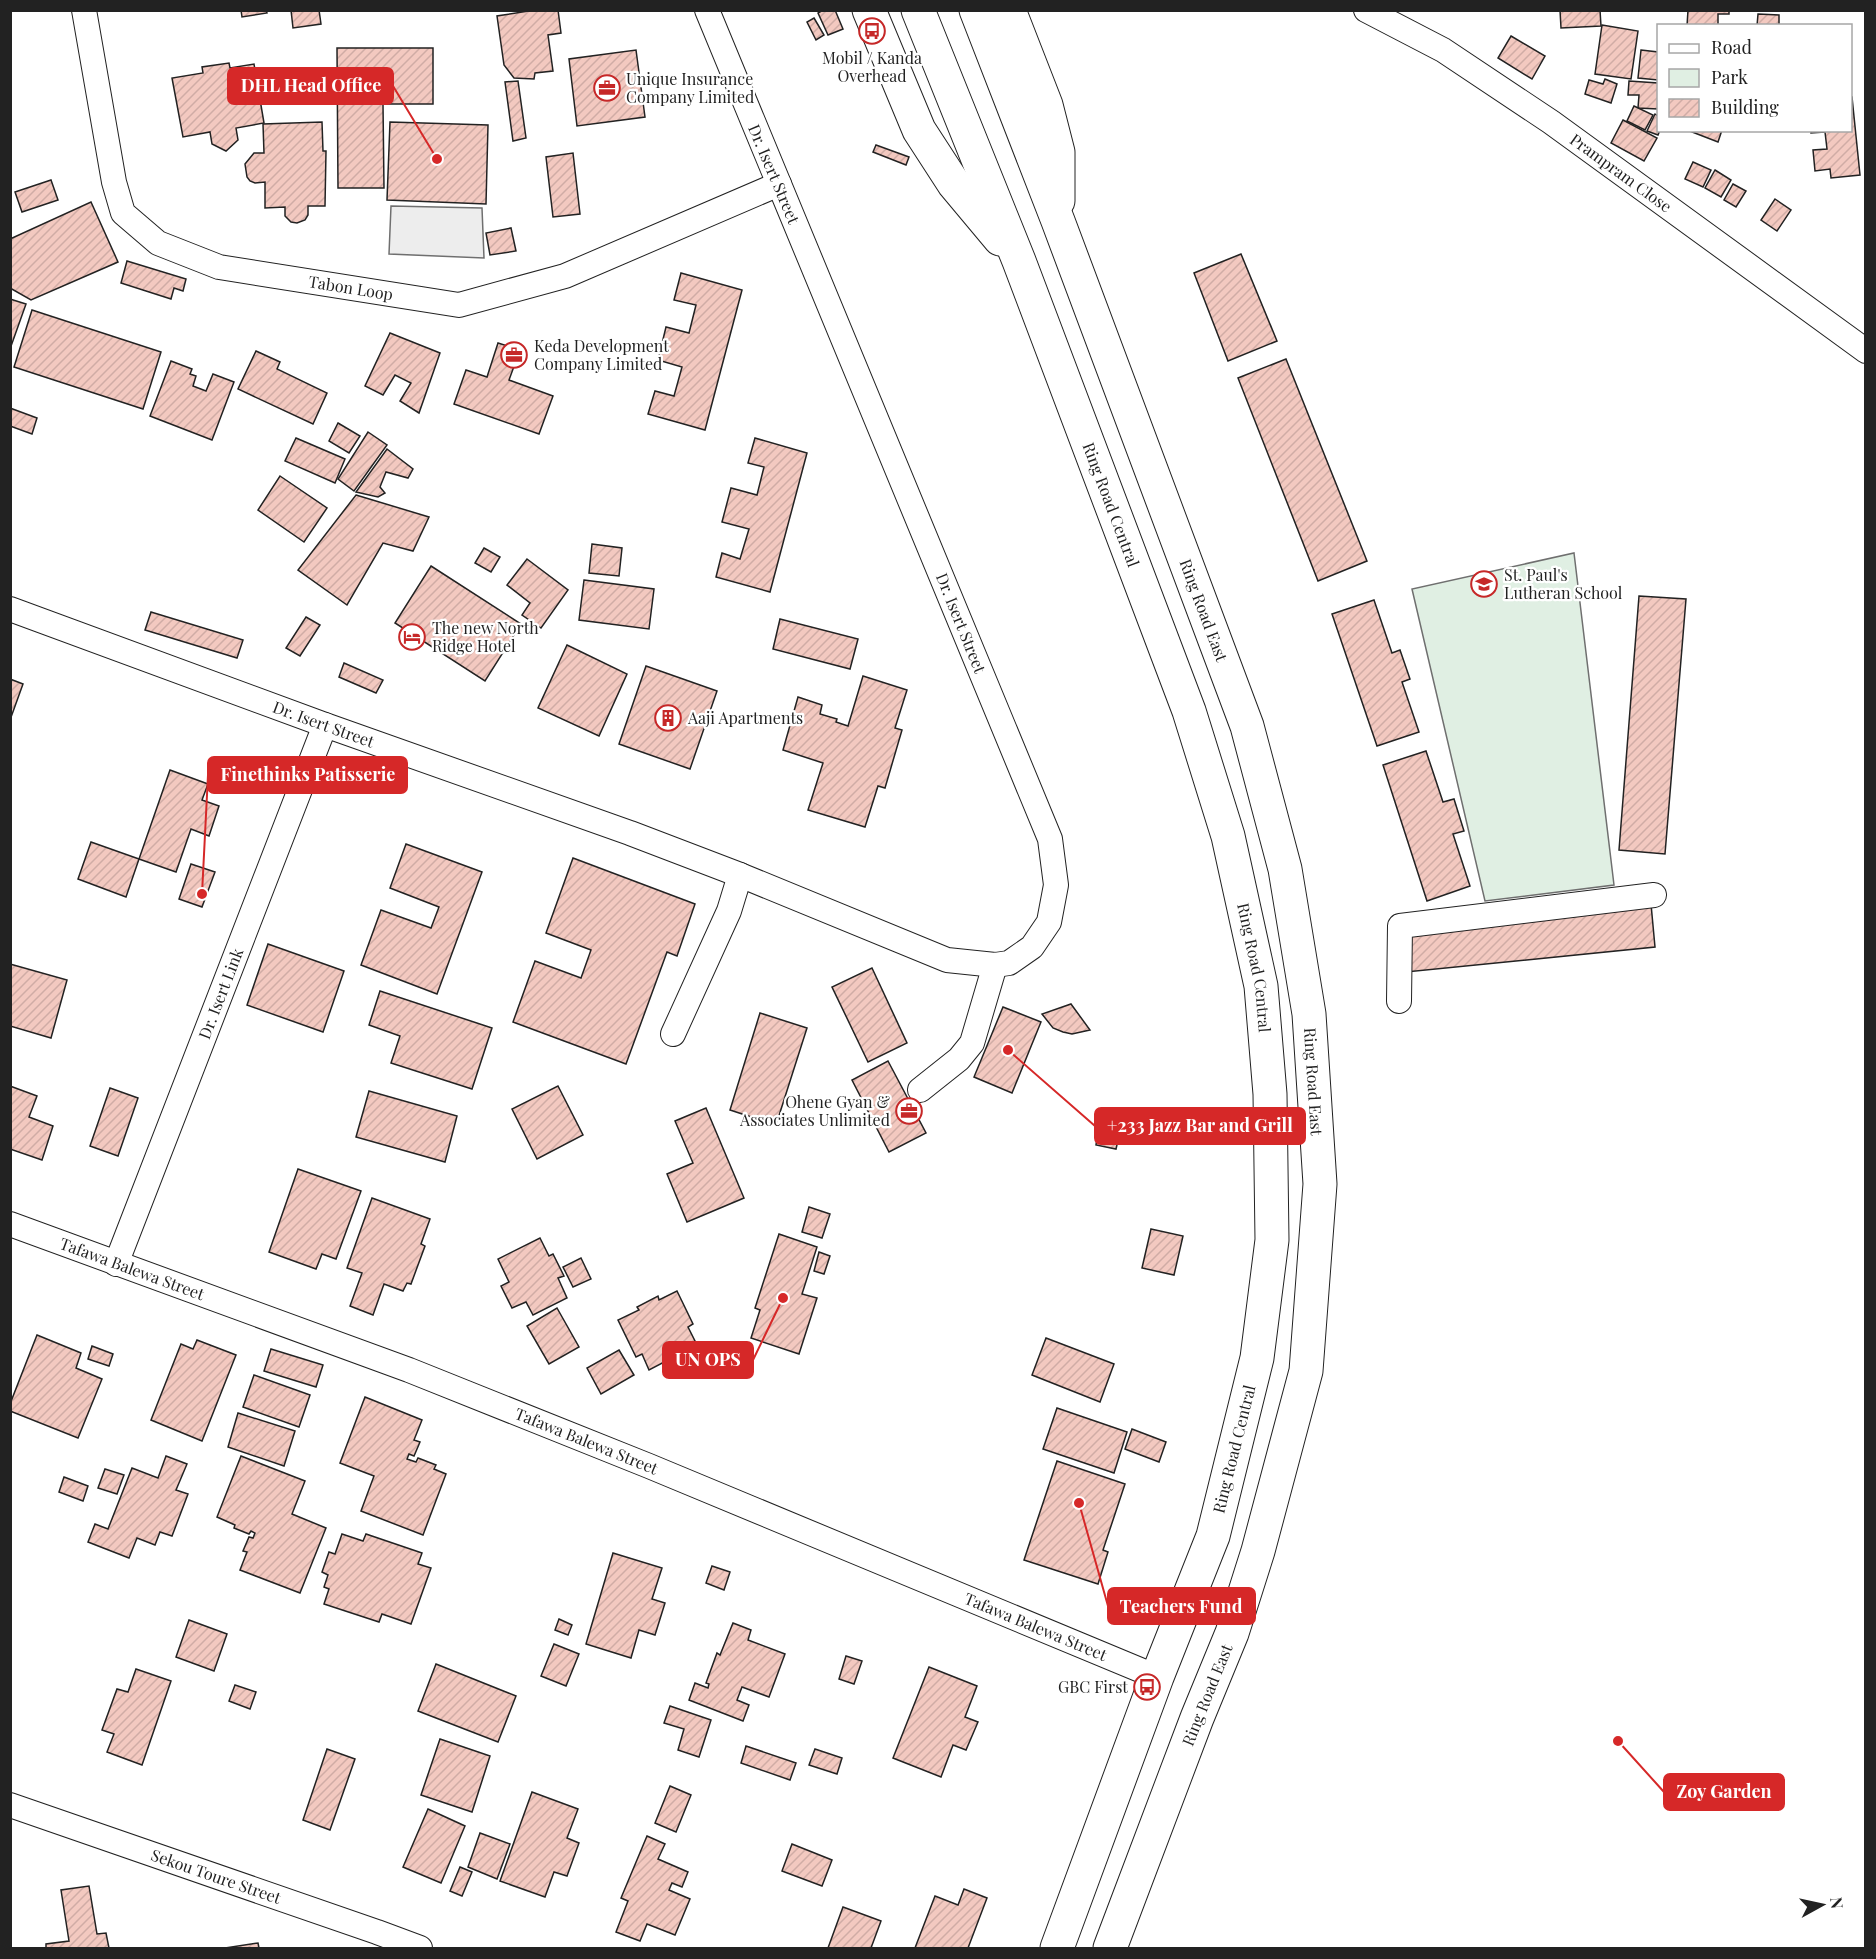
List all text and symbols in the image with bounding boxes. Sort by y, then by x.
bus stop icon: Mobil / Kanda Overhead [857,16,887,46]
legend [1657,24,1852,132]
text: Road [1711,35,1752,59]
place label: Mobil / Kanda Overhead [822,47,922,86]
text: Park [1711,65,1748,89]
callout: DHL Head Office [228,68,393,104]
place label: Unique Insurance Company Limited [626,68,754,107]
text: DHL Head Office [241,73,381,97]
office icon: Unique Insurance Company Limited [592,73,622,103]
text: Building [1711,95,1779,119]
street label: Dr. Isert Street [744,121,805,227]
street label: Prampram Close [1566,128,1676,216]
street label: Tabon Loop [307,270,395,304]
place label: Keda Development Company Limited [534,335,669,374]
office icon: Keda Development Company Limited [499,340,529,370]
street label: Ring Road Central [1078,439,1145,570]
street label: Ring Road East [1175,556,1233,665]
place label: St. Paul's Lutheran School [1504,564,1623,603]
school or university icon: St. Paul's Lutheran School [1469,569,1499,599]
street label: Dr. Isert Street [932,570,991,676]
place label: The new North Ridge Hotel [432,617,539,656]
hotel icon: The new North Ridge Hotel [397,622,427,652]
street label: Dr. Isert Street [270,696,377,752]
building icon: Aaji Apartments [653,703,683,733]
place label: Aaji Apartments [687,707,803,728]
callout: Finethinks Patisserie [208,757,407,793]
text: Finethinks Patisserie [221,762,395,786]
street label: Ring Road Central [1233,901,1276,1034]
street label: Dr. Isert Link [193,945,248,1042]
street label: Ring Road East [1300,1027,1328,1136]
place label: Ohene Gyan & Associates Unlimited [739,1091,891,1130]
office icon: Ohene Gyan & Associates Unlimited [894,1096,924,1126]
callout: +233 Jazz Bar and Grill [1095,1108,1305,1144]
text: +233 Jazz Bar and Grill [1107,1113,1293,1137]
street label: Tafawa Balewa Street [57,1232,208,1304]
callout: UN OPS [663,1342,753,1378]
text: UN OPS [675,1347,741,1371]
street label: Ring Road Central [1207,1382,1260,1515]
street label: Tafawa Balewa Street [512,1402,662,1479]
street label: Tafawa Balewa Street [961,1587,1110,1665]
callout: Teachers Fund [1108,1588,1255,1624]
text: Teachers Fund [1120,1594,1243,1618]
street label: Ring Road East [1177,1641,1237,1749]
bus stop icon: GBC First [1132,1672,1162,1702]
place label: GBC First [1058,1676,1128,1697]
callout: Zoy Garden [1664,1774,1784,1810]
text: Zoy Garden [1676,1779,1772,1803]
street label: Sekou Toure Street [148,1844,284,1908]
north arrow [1792,1875,1852,1935]
text: N [1826,1896,1849,1910]

